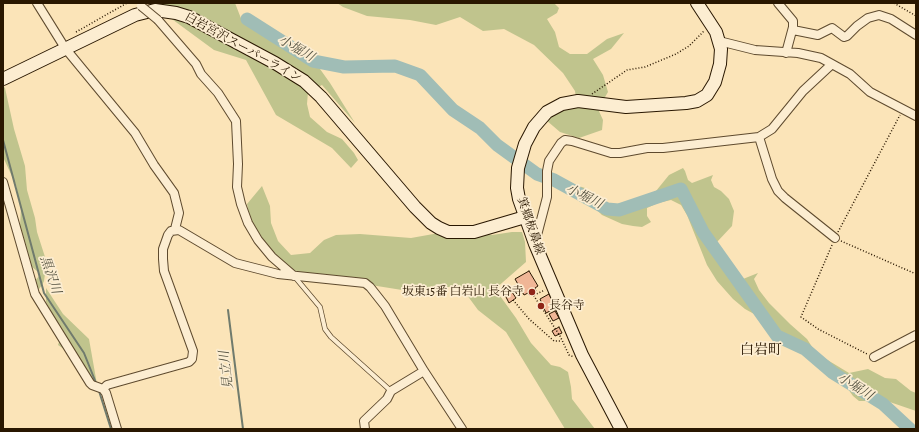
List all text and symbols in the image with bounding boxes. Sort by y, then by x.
street label: 白岩宮沢スーパーライン [182,10,304,86]
water label: 小堀川 [275,32,317,66]
water label: 小堀川 [563,181,605,213]
street label: 箕郷板鼻線 [513,195,547,257]
water label: 黒沢川 [36,254,64,296]
place label: 坂東15番 白岩山 長谷寺 [402,285,524,299]
marker: 坂東15番 白岩山 長谷寺 [527,287,537,297]
place label: 長谷寺 [549,299,585,313]
marker: 長谷寺 [536,301,546,311]
district label: 白岩町 [740,343,782,359]
water label: 見立川 [217,350,237,390]
water label: 小堀川 [834,370,876,404]

